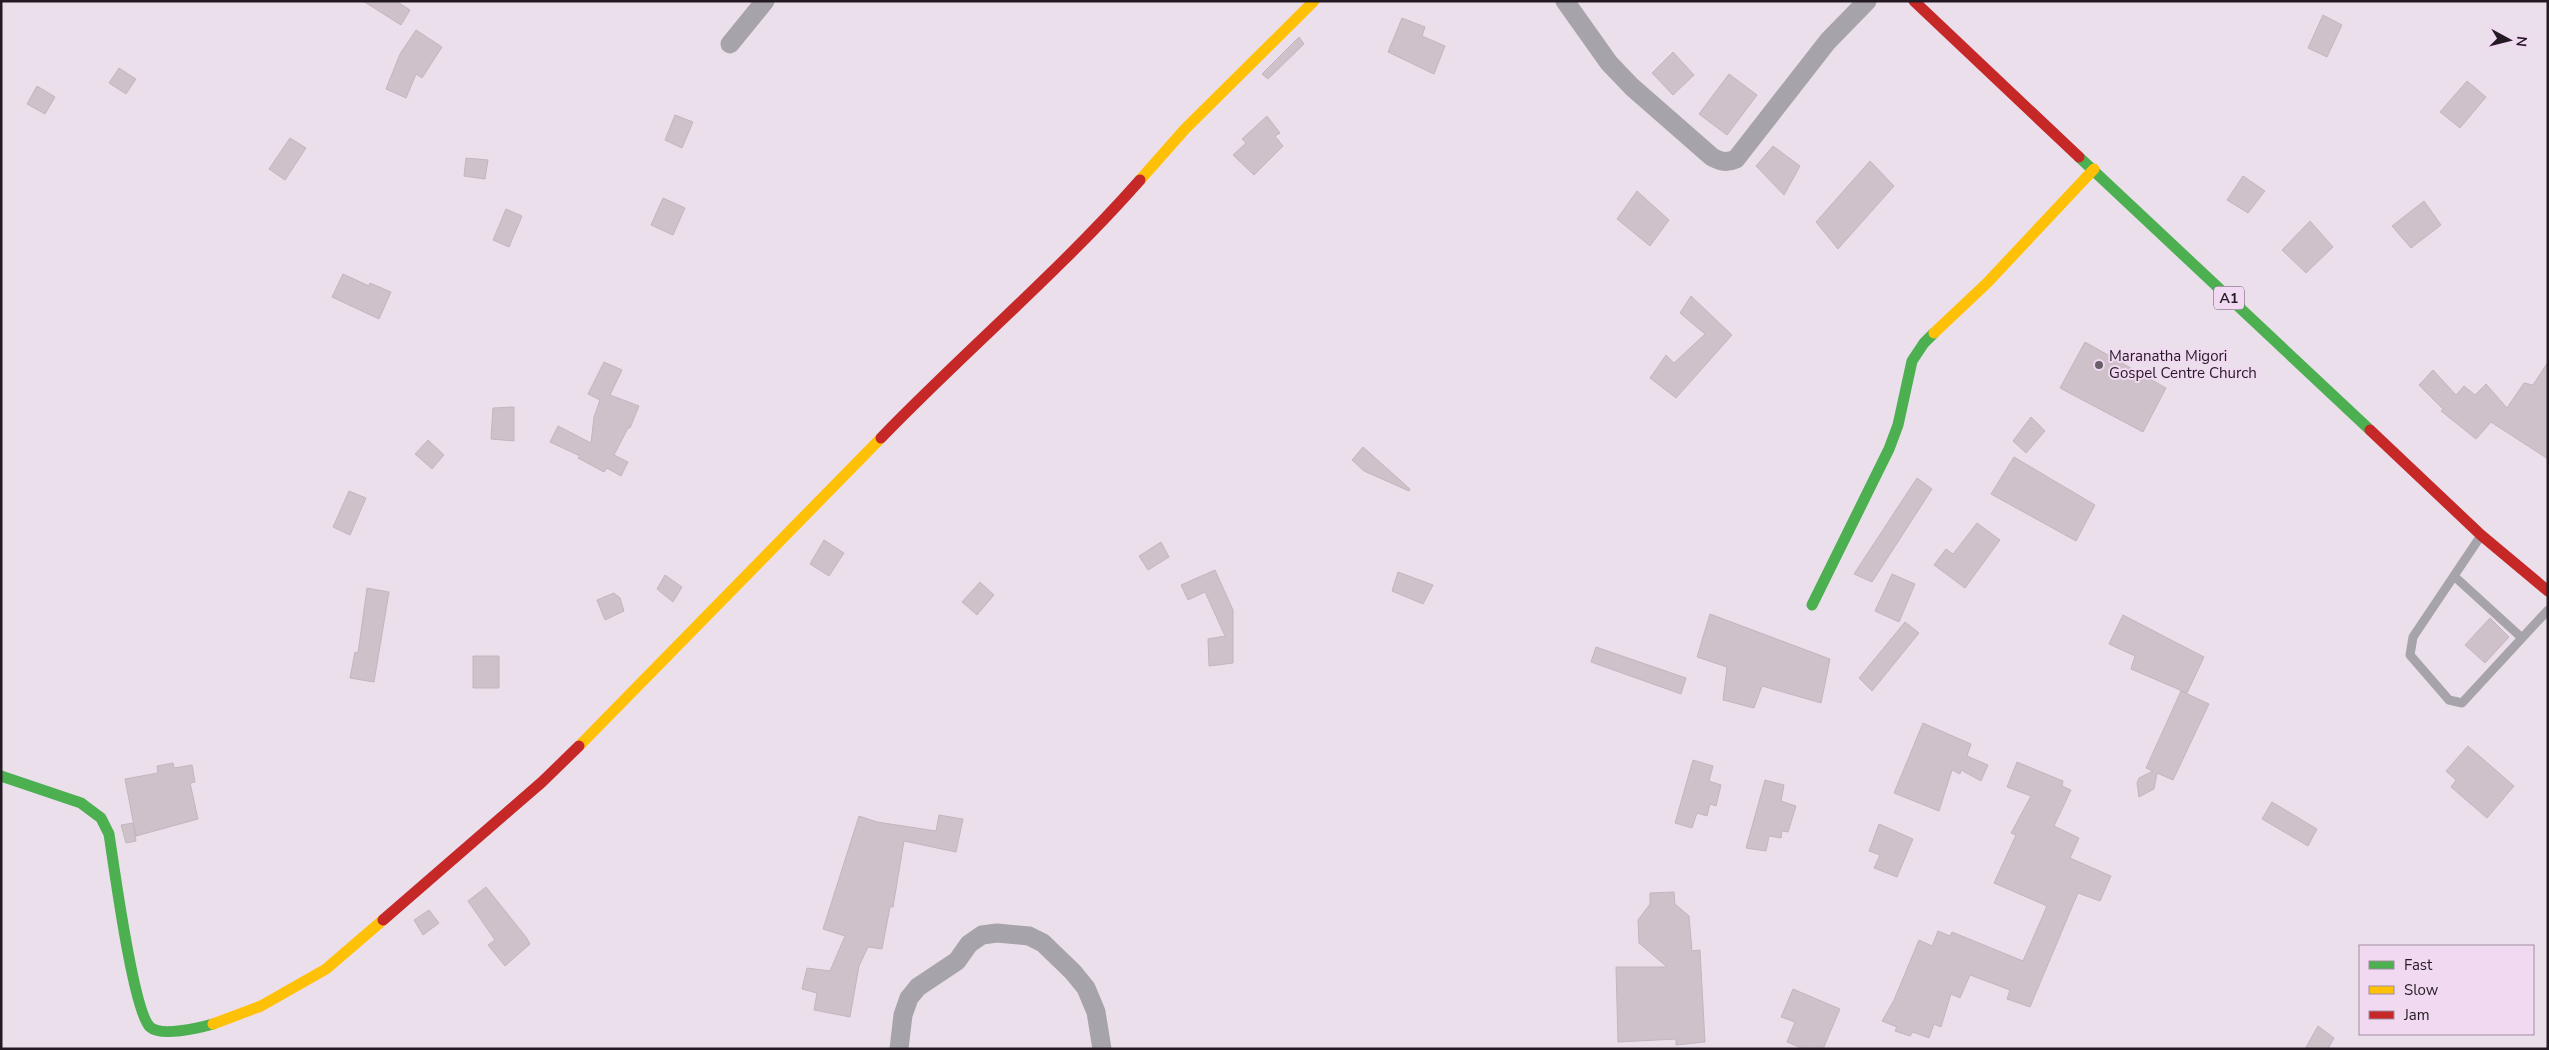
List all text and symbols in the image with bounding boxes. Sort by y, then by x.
north arrow [2484,15,2534,65]
text: N [2511,35,2531,48]
road number: A1 [2214,286,2244,310]
place label: Maranatha Migori Gospel Centre Church [2109,346,2257,383]
marker: Maranatha Migori Gospel Centre Church [2093,359,2105,371]
legend [2359,945,2534,1035]
text: Fast [2404,955,2433,975]
text: Slow [2404,980,2439,1000]
text: Jam [2403,1005,2430,1025]

